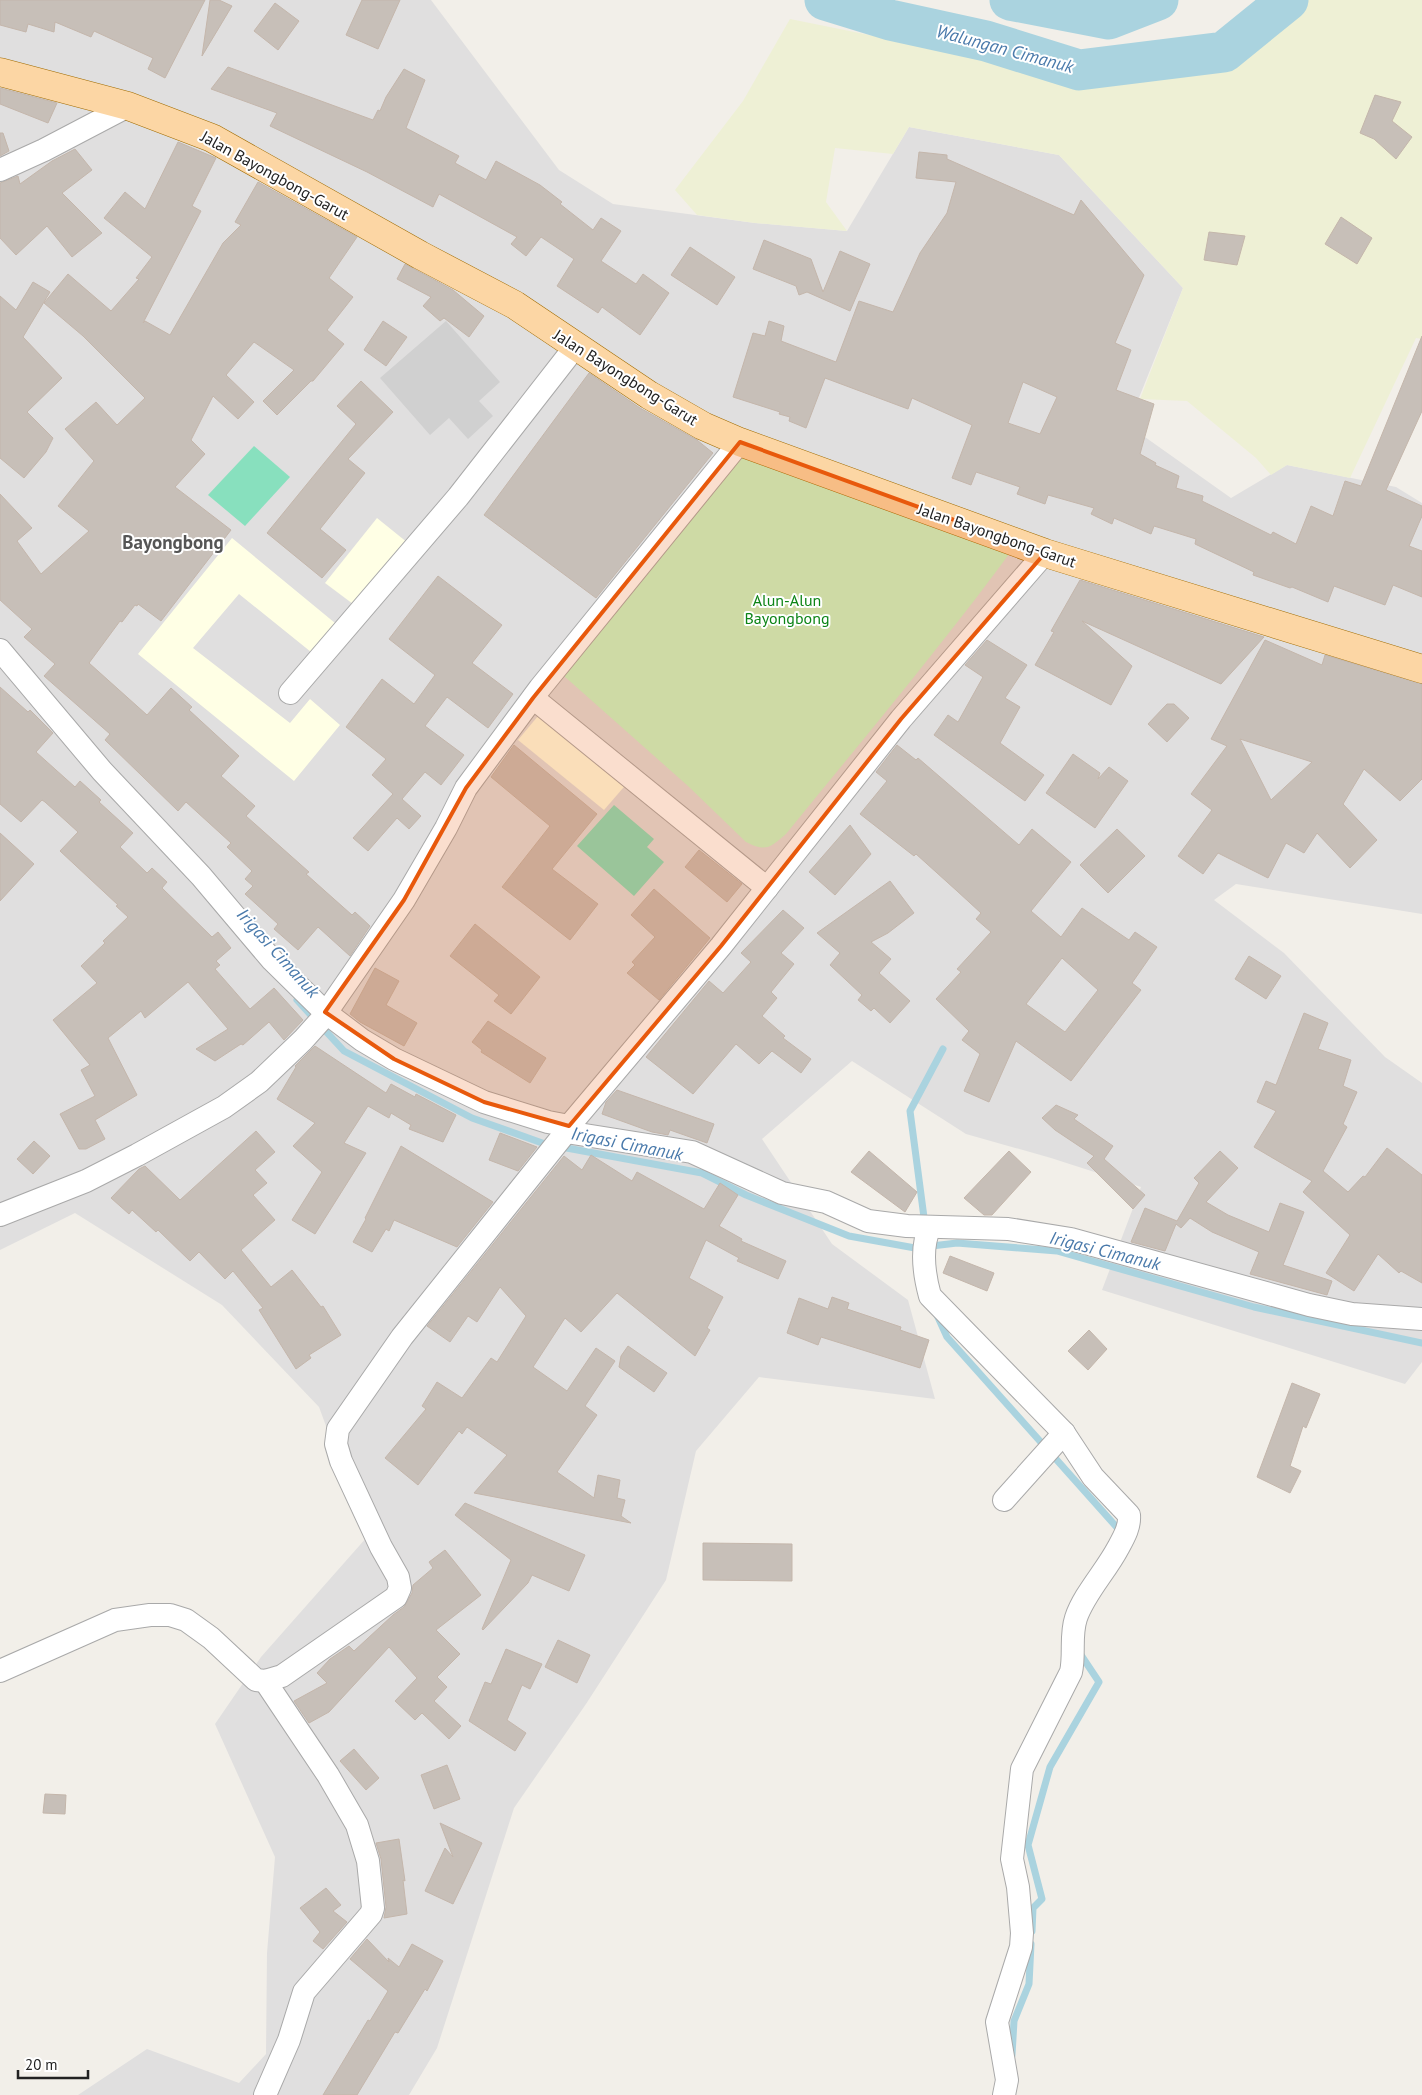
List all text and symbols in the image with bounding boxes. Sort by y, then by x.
water label: Walungan Cimanuk [934,19,1077,78]
street label: Jalan Bayongbong-Garut [197,125,353,224]
street label: Jalan Bayongbong-Garut [549,324,702,430]
street label: Jalan Bayongbong-Garut [914,498,1079,572]
district label: Bayongbong [122,530,224,554]
park label: Alun-Alun Bayongbong [744,590,830,628]
water label: Irigasi Cimanuk [232,903,325,1003]
water label: Irigasi Cimanuk [569,1121,686,1166]
water label: Irigasi Cimanuk [1047,1226,1164,1276]
scale bar [18,2048,88,2080]
text: 20 m [25,2055,58,2074]

